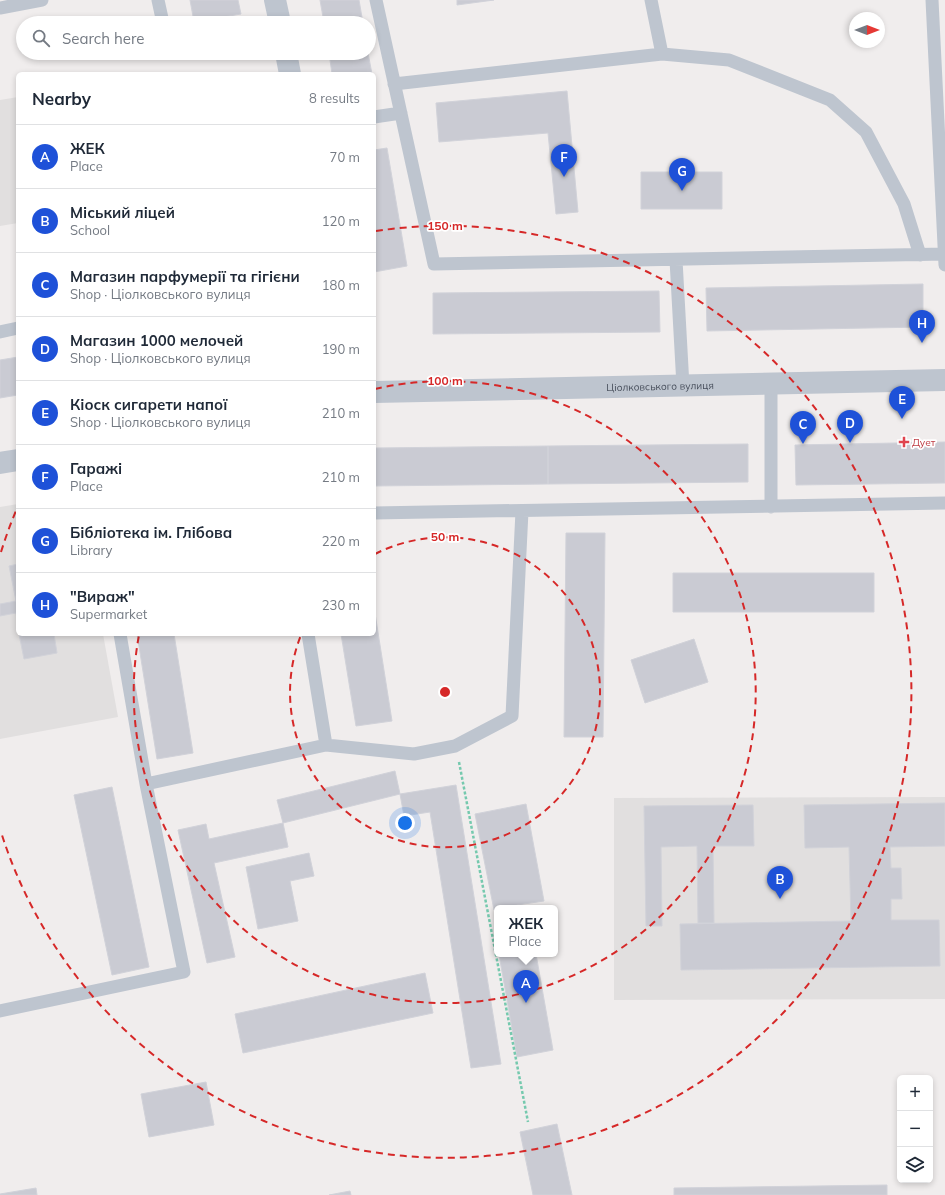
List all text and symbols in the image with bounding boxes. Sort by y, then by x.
north arrow [849,12,885,48]
search box [16,16,376,60]
icon: search [30,27,52,49]
text: Search here [62,29,144,48]
text: Nearby [32,88,91,109]
text: 8 results [309,90,360,106]
text: ЖЕК [70,139,105,158]
pin: F [551,144,577,177]
text: A [40,149,50,165]
text: 70 m [330,149,360,165]
text: Place [70,158,103,174]
pin: G [669,158,695,191]
text: Міський ліцей [70,203,175,222]
text: B [41,213,49,229]
text: 120 m [322,213,360,229]
text: 150 m [427,218,463,233]
text: School [70,222,110,238]
text: Магазин парфумерії та гігієни [70,267,300,286]
text: C [41,277,49,293]
text: 180 m [322,277,360,293]
text: Shop · Ціолковського вулиця [70,286,251,302]
pin: H [909,310,935,343]
text: Магазин 1000 мелочей [70,331,243,350]
text: D [40,341,50,357]
text: 190 m [322,341,360,357]
text: Shop · Ціолковського вулиця [70,350,251,366]
text: 100 m [427,373,463,388]
street label: Ціолковського вулиця [606,379,714,394]
pin: E [889,386,915,419]
text: Кіоск сигарети напої [70,395,227,414]
text: E [41,405,49,421]
text: 210 m [322,405,360,421]
pin: D [837,410,863,443]
pin: C [790,411,816,444]
text: Shop · Ціолковського вулиця [70,414,251,430]
place label: Дует [912,436,936,449]
marker: Дует [899,437,909,447]
text: Гаражі [70,459,122,478]
text: F [41,469,49,485]
text: 210 m [322,469,360,485]
text: Place [70,478,103,494]
text: Бібліотека ім. Глібова [70,523,232,542]
text: 50 m [431,529,459,544]
text: G [40,533,50,549]
text: 220 m [322,533,360,549]
text: Library [70,542,112,558]
text: "Вираж" [70,587,135,606]
text: H [40,597,50,613]
text: 230 m [322,597,360,613]
text: Supermarket [70,606,147,622]
centre of rings [438,685,452,699]
your location [395,813,415,833]
pin: B [767,866,793,899]
popup [494,905,558,957]
text: ЖЕК [509,914,543,933]
text: Place [509,933,541,949]
pin: A [513,970,539,1003]
map controls [897,1075,933,1183]
button: + [897,1075,933,1111]
button: − [897,1111,933,1147]
button: layers [897,1147,933,1183]

